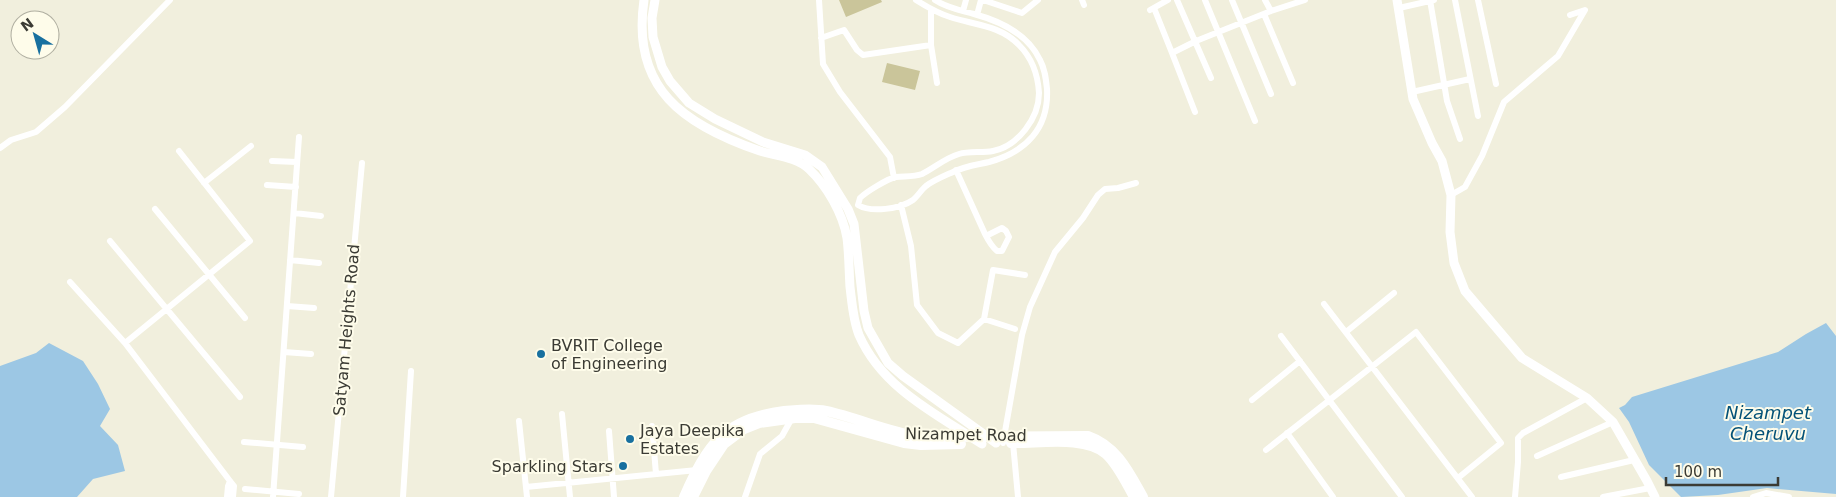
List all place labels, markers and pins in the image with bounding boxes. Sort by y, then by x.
place label: BVRIT College of Engineering [551,336,668,373]
marker: BVRIT College of Engineering [535,348,547,360]
place label: Jaya Deepika Estates [639,421,744,458]
marker: Jaya Deepika Estates [624,433,636,445]
place label: Sparkling Stars [492,457,613,476]
marker: Sparkling Stars [617,460,629,472]

